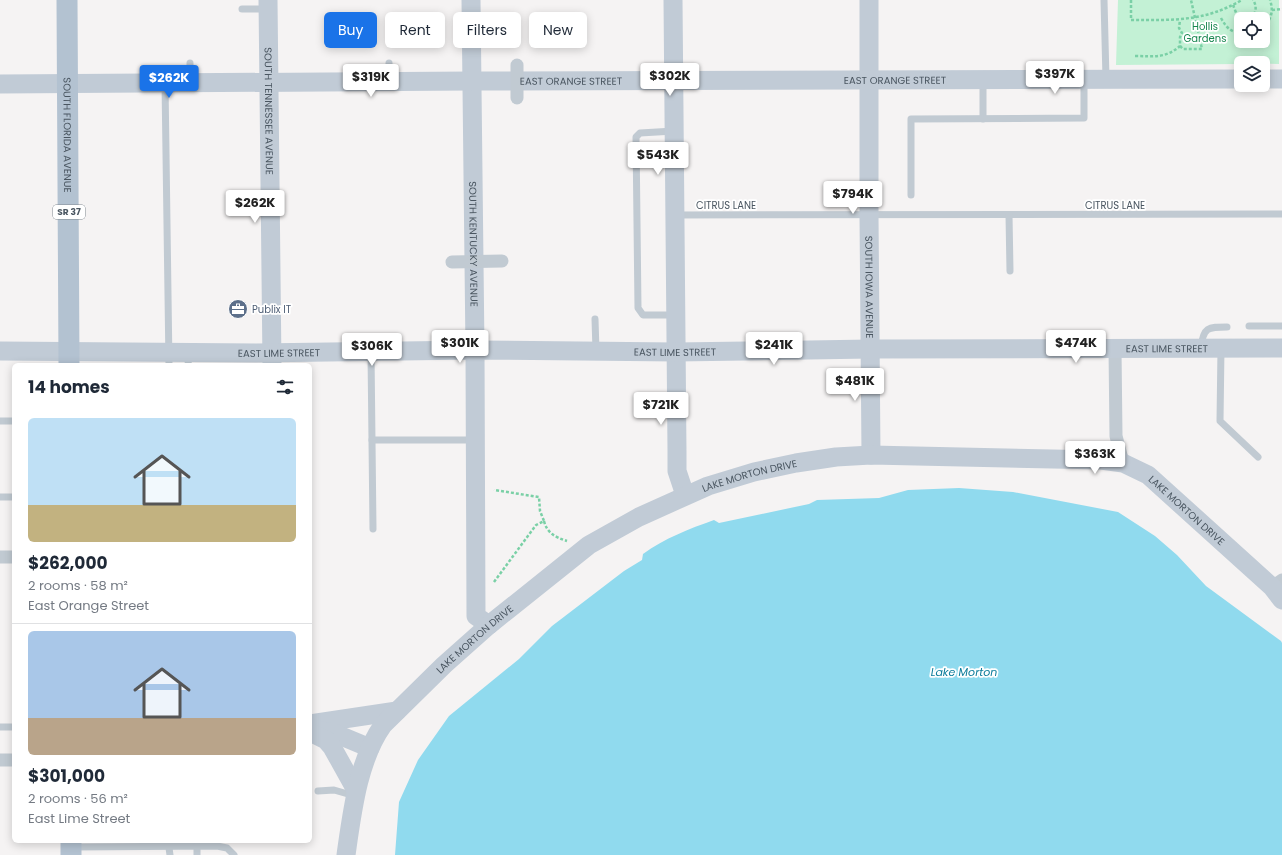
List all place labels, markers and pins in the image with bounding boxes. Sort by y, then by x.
pin: $397K [1027,61,1083,95]
pin: $302K [642,63,698,97]
pin: $319K [343,64,399,98]
pin: $262K [141,65,197,99]
pin: $543K [630,142,686,176]
pin: $794K [825,181,881,215]
pin: $262K [227,190,283,224]
office icon: Publix IT [227,298,249,320]
place label: Publix IT [252,302,292,317]
pin: $301K [432,330,488,364]
pin: $474K [1048,330,1104,364]
pin: $241K [746,332,802,366]
pin: $306K [344,333,400,367]
pin: $481K [827,368,883,402]
pin: $721K [633,392,689,426]
pin: $363K [1067,441,1123,475]

